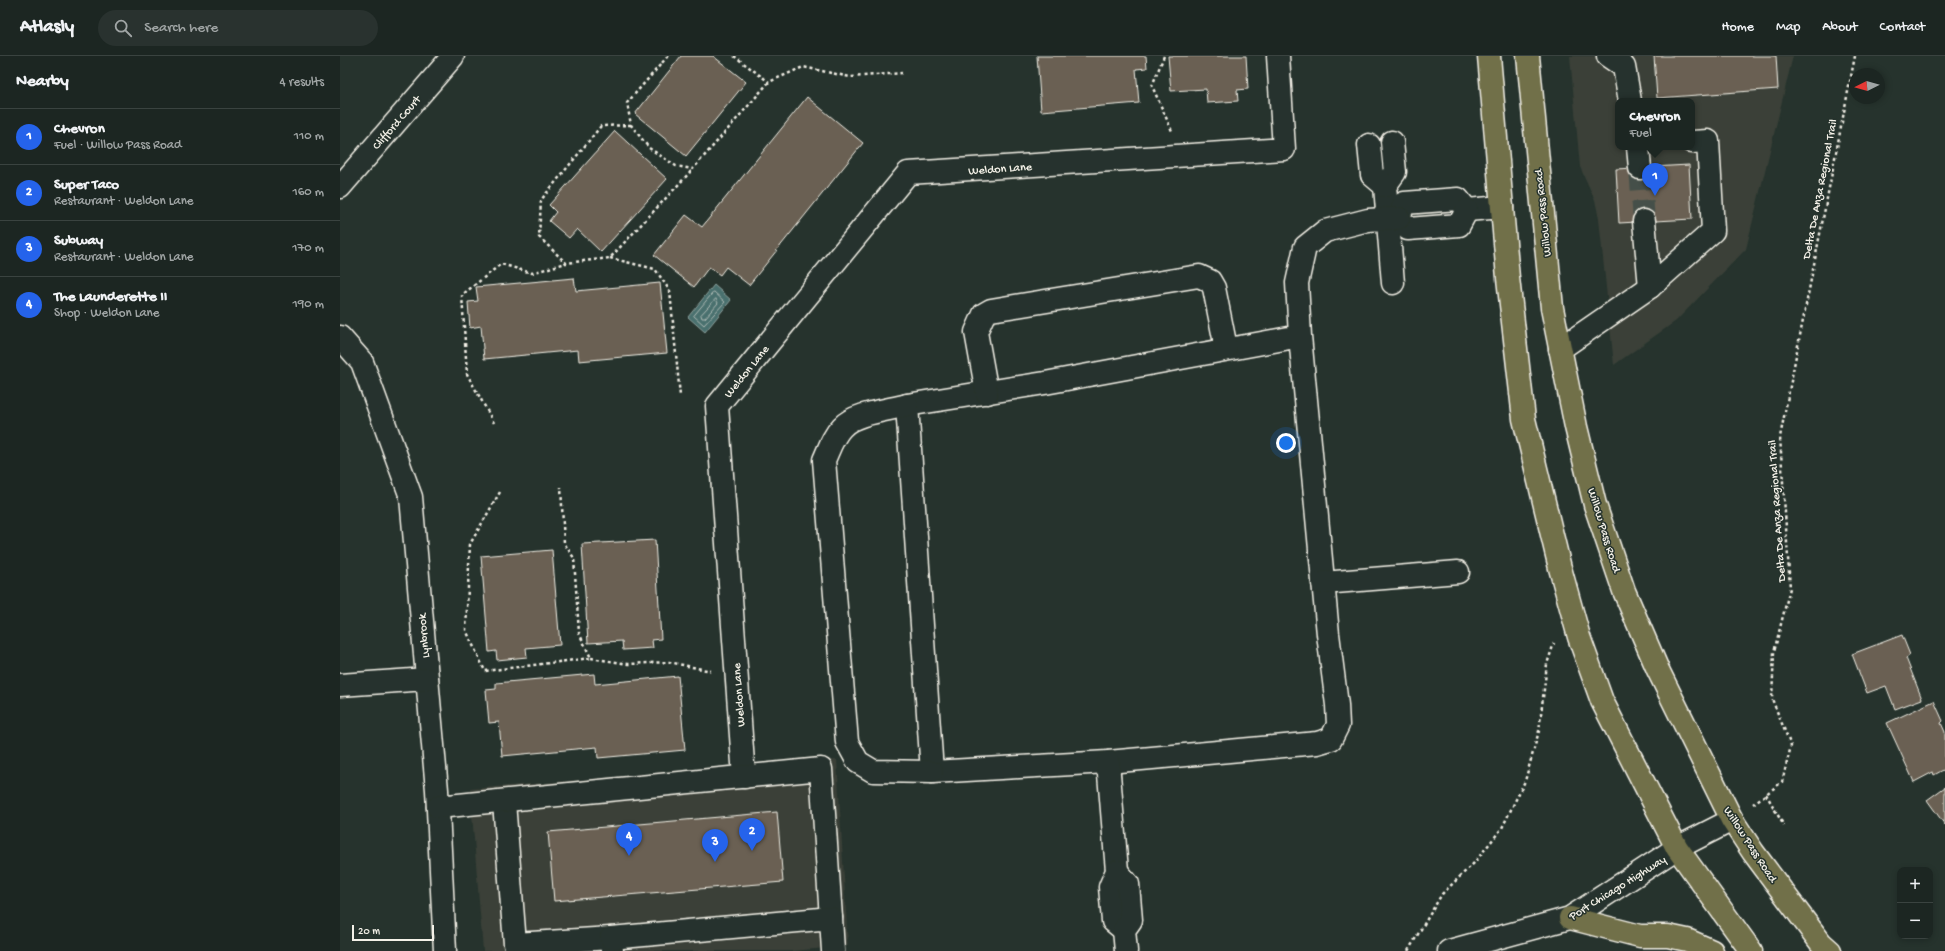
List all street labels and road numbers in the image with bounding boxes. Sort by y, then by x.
street label: Clifford Court [370,93,425,153]
street label: Delta De Anza Regional Trail [1800,118,1841,262]
street label: Weldon Lane [968,161,1033,179]
street label: Willow Pass Road [1532,168,1556,257]
street label: Weldon Lane [722,342,774,401]
street label: Delta De Anza Regional Trail [1766,439,1790,583]
street label: Willow Pass Road [1584,487,1623,575]
street label: Lynbrook [416,611,434,659]
street label: Weldon Lane [731,662,749,727]
street label: Willow Pass Road [1720,805,1780,886]
street label: Port Chicago Highway [1566,853,1669,925]

